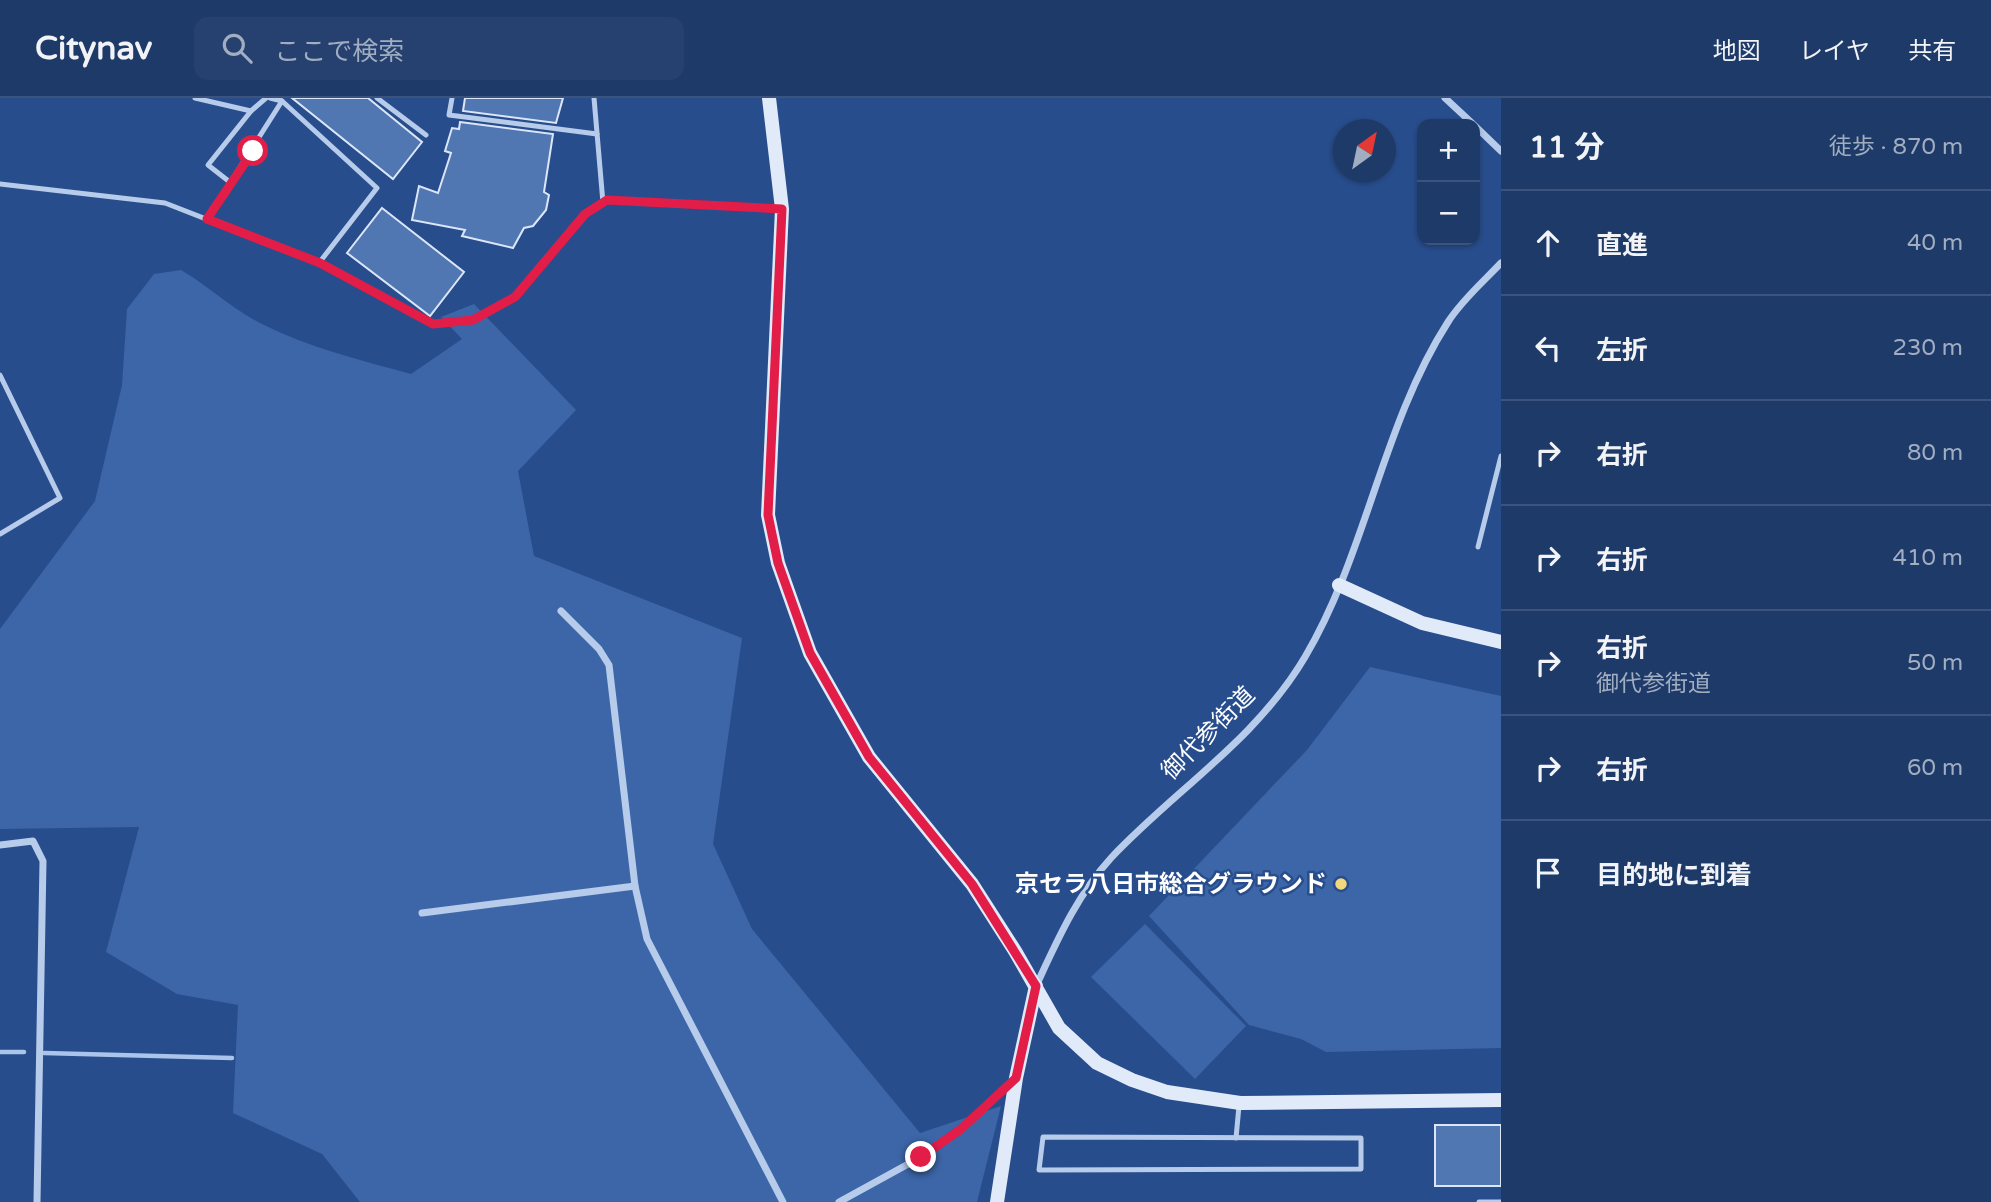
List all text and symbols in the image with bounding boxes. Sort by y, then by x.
search box [194,17,684,80]
text: Citynav [35,29,152,68]
icon: search [218,29,256,67]
text: ここで検索 [274,36,404,67]
text: 地図 [1713,37,1761,66]
text: レイヤ [1799,37,1870,66]
text: 共有 [1908,37,1956,66]
north arrow [1333,119,1396,182]
map controls [1417,119,1480,245]
button: + [1417,119,1480,182]
text: 11 分 [1529,129,1604,166]
text: 徒歩 · 870 m [1829,133,1963,161]
route start [237,135,268,166]
button: − [1417,182,1480,245]
icon: ahead [1529,224,1567,262]
text: 40 m [1907,229,1963,257]
text: 直進 [1596,230,1648,261]
icon: left [1529,329,1567,367]
text: 230 m [1893,334,1963,362]
text: 左折 [1596,335,1648,366]
icon: right [1529,434,1567,472]
text: 80 m [1907,439,1963,467]
text: 右折 [1596,440,1648,471]
icon: right [1529,539,1567,577]
text: 410 m [1893,544,1963,572]
text: 右折 [1596,545,1648,576]
text: 右折 [1596,633,1648,664]
icon: right [1529,644,1567,682]
text: 50 m [1907,649,1963,677]
text: 御代参街道 [1596,670,1711,698]
street label: 御代参街道 [1156,681,1261,786]
icon: right [1529,749,1567,787]
text: 60 m [1907,754,1963,782]
text: 右折 [1596,755,1648,786]
icon: arrive [1529,854,1567,892]
text: 目的地に到着 [1596,860,1752,891]
place label: 京セラ八日市総合グラウンド [1015,870,1327,899]
marker: 京セラ八日市総合グラウンド [1333,876,1349,892]
route end [905,1141,936,1172]

